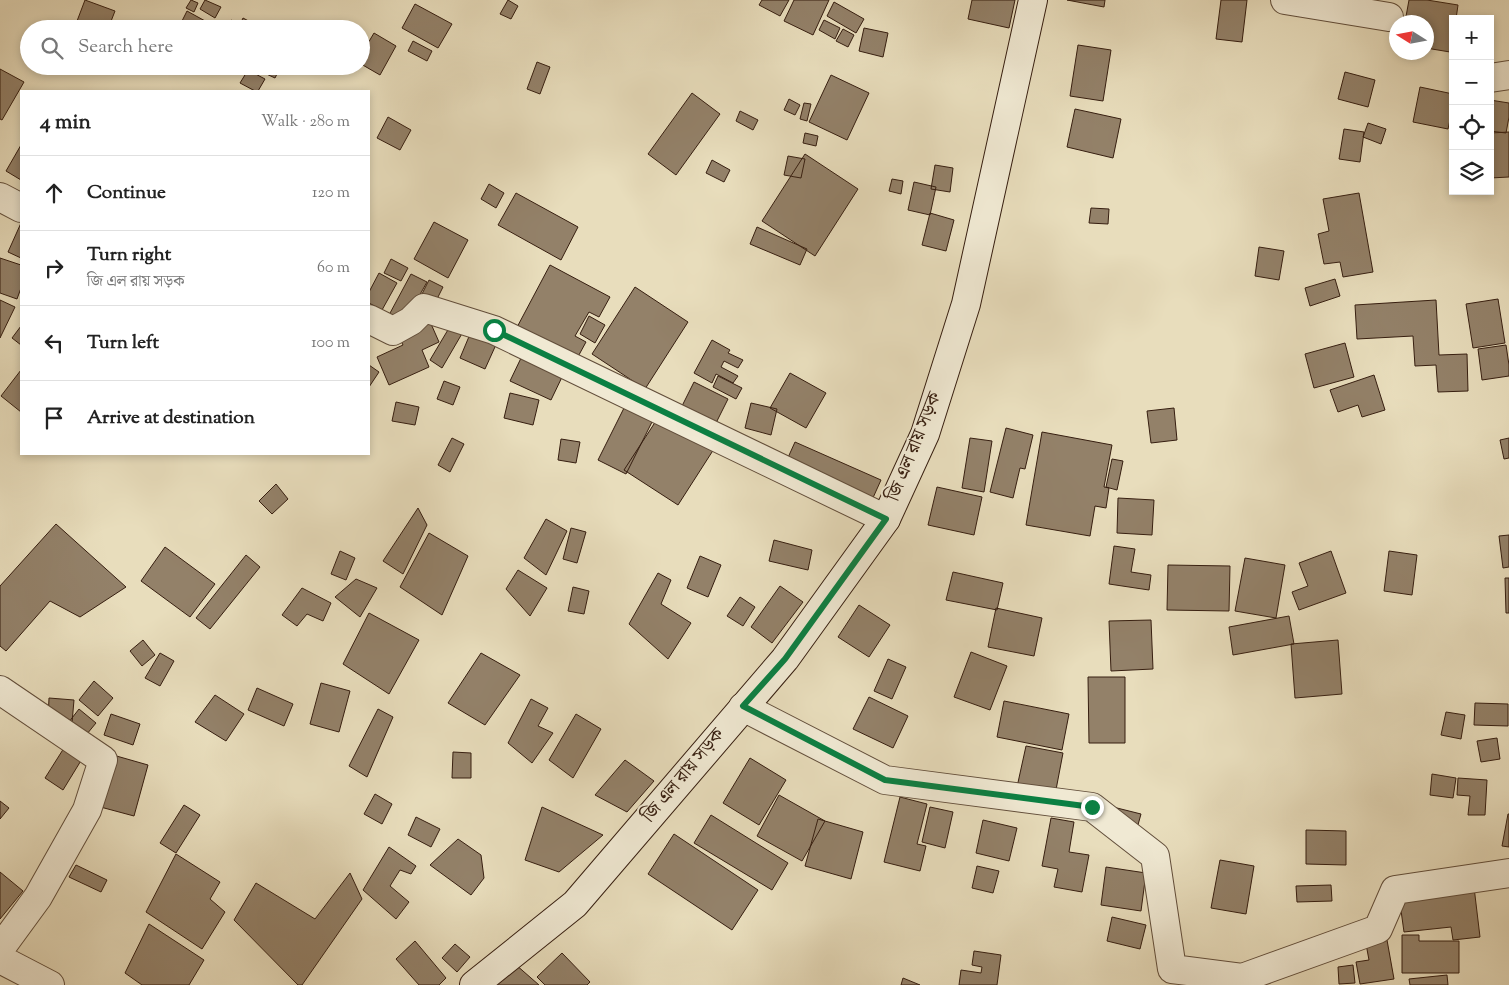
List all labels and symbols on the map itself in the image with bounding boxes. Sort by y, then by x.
north arrow [1389,15,1434,60]
route start [483,319,506,342]
street label: জি এল রায় সড়ক [880,388,949,507]
street label: জি এল রায় সড়ক [636,723,732,830]
route end [1081,796,1104,819]

